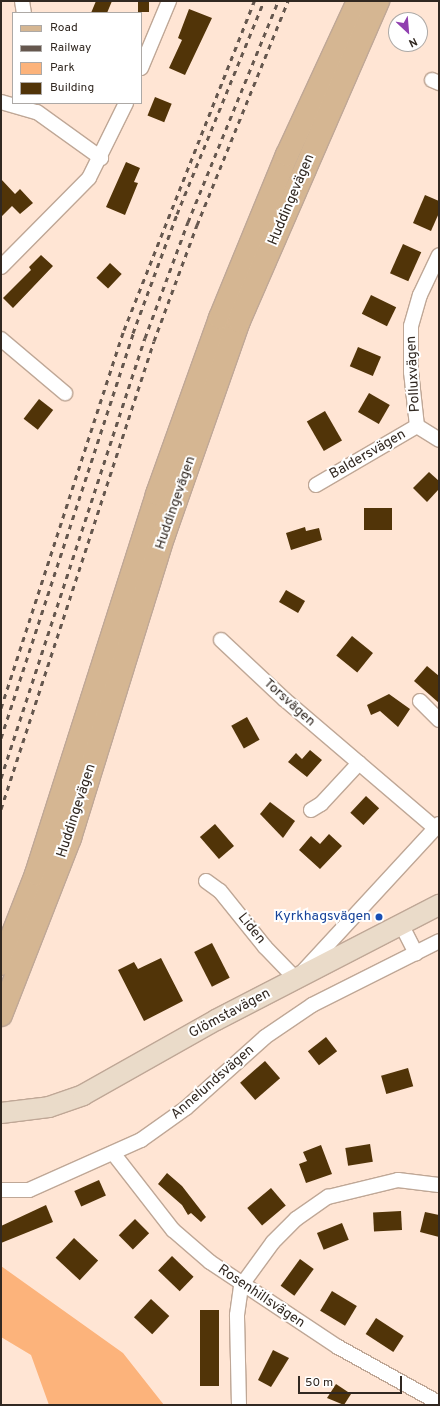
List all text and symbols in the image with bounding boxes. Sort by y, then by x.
legend [12,12,142,104]
north arrow [388,12,428,52]
text: Road [50,20,78,36]
text: N [406,34,419,50]
text: Railway [50,40,91,56]
text: Park [50,60,75,76]
text: Building [50,80,94,96]
street label: Huddingevägen [265,152,319,248]
street label: Polluxvägen [404,335,424,413]
street label: Baldersvägen [327,426,409,484]
street label: Huddingevägen [152,454,200,552]
street label: Torsvägen [260,675,318,731]
street label: Huddingevägen [54,762,100,860]
place label: Kyrkhagsvägen [275,909,371,925]
street label: Liden [234,910,268,948]
marker: Kyrkhagsvägen [374,912,384,922]
street label: Glömstavägen [186,986,274,1042]
street label: Annelundsvägen [168,1042,258,1124]
street label: Rosenhillsvägen [214,1262,308,1332]
scale bar [300,1368,404,1394]
text: 50 m [305,1375,333,1391]

